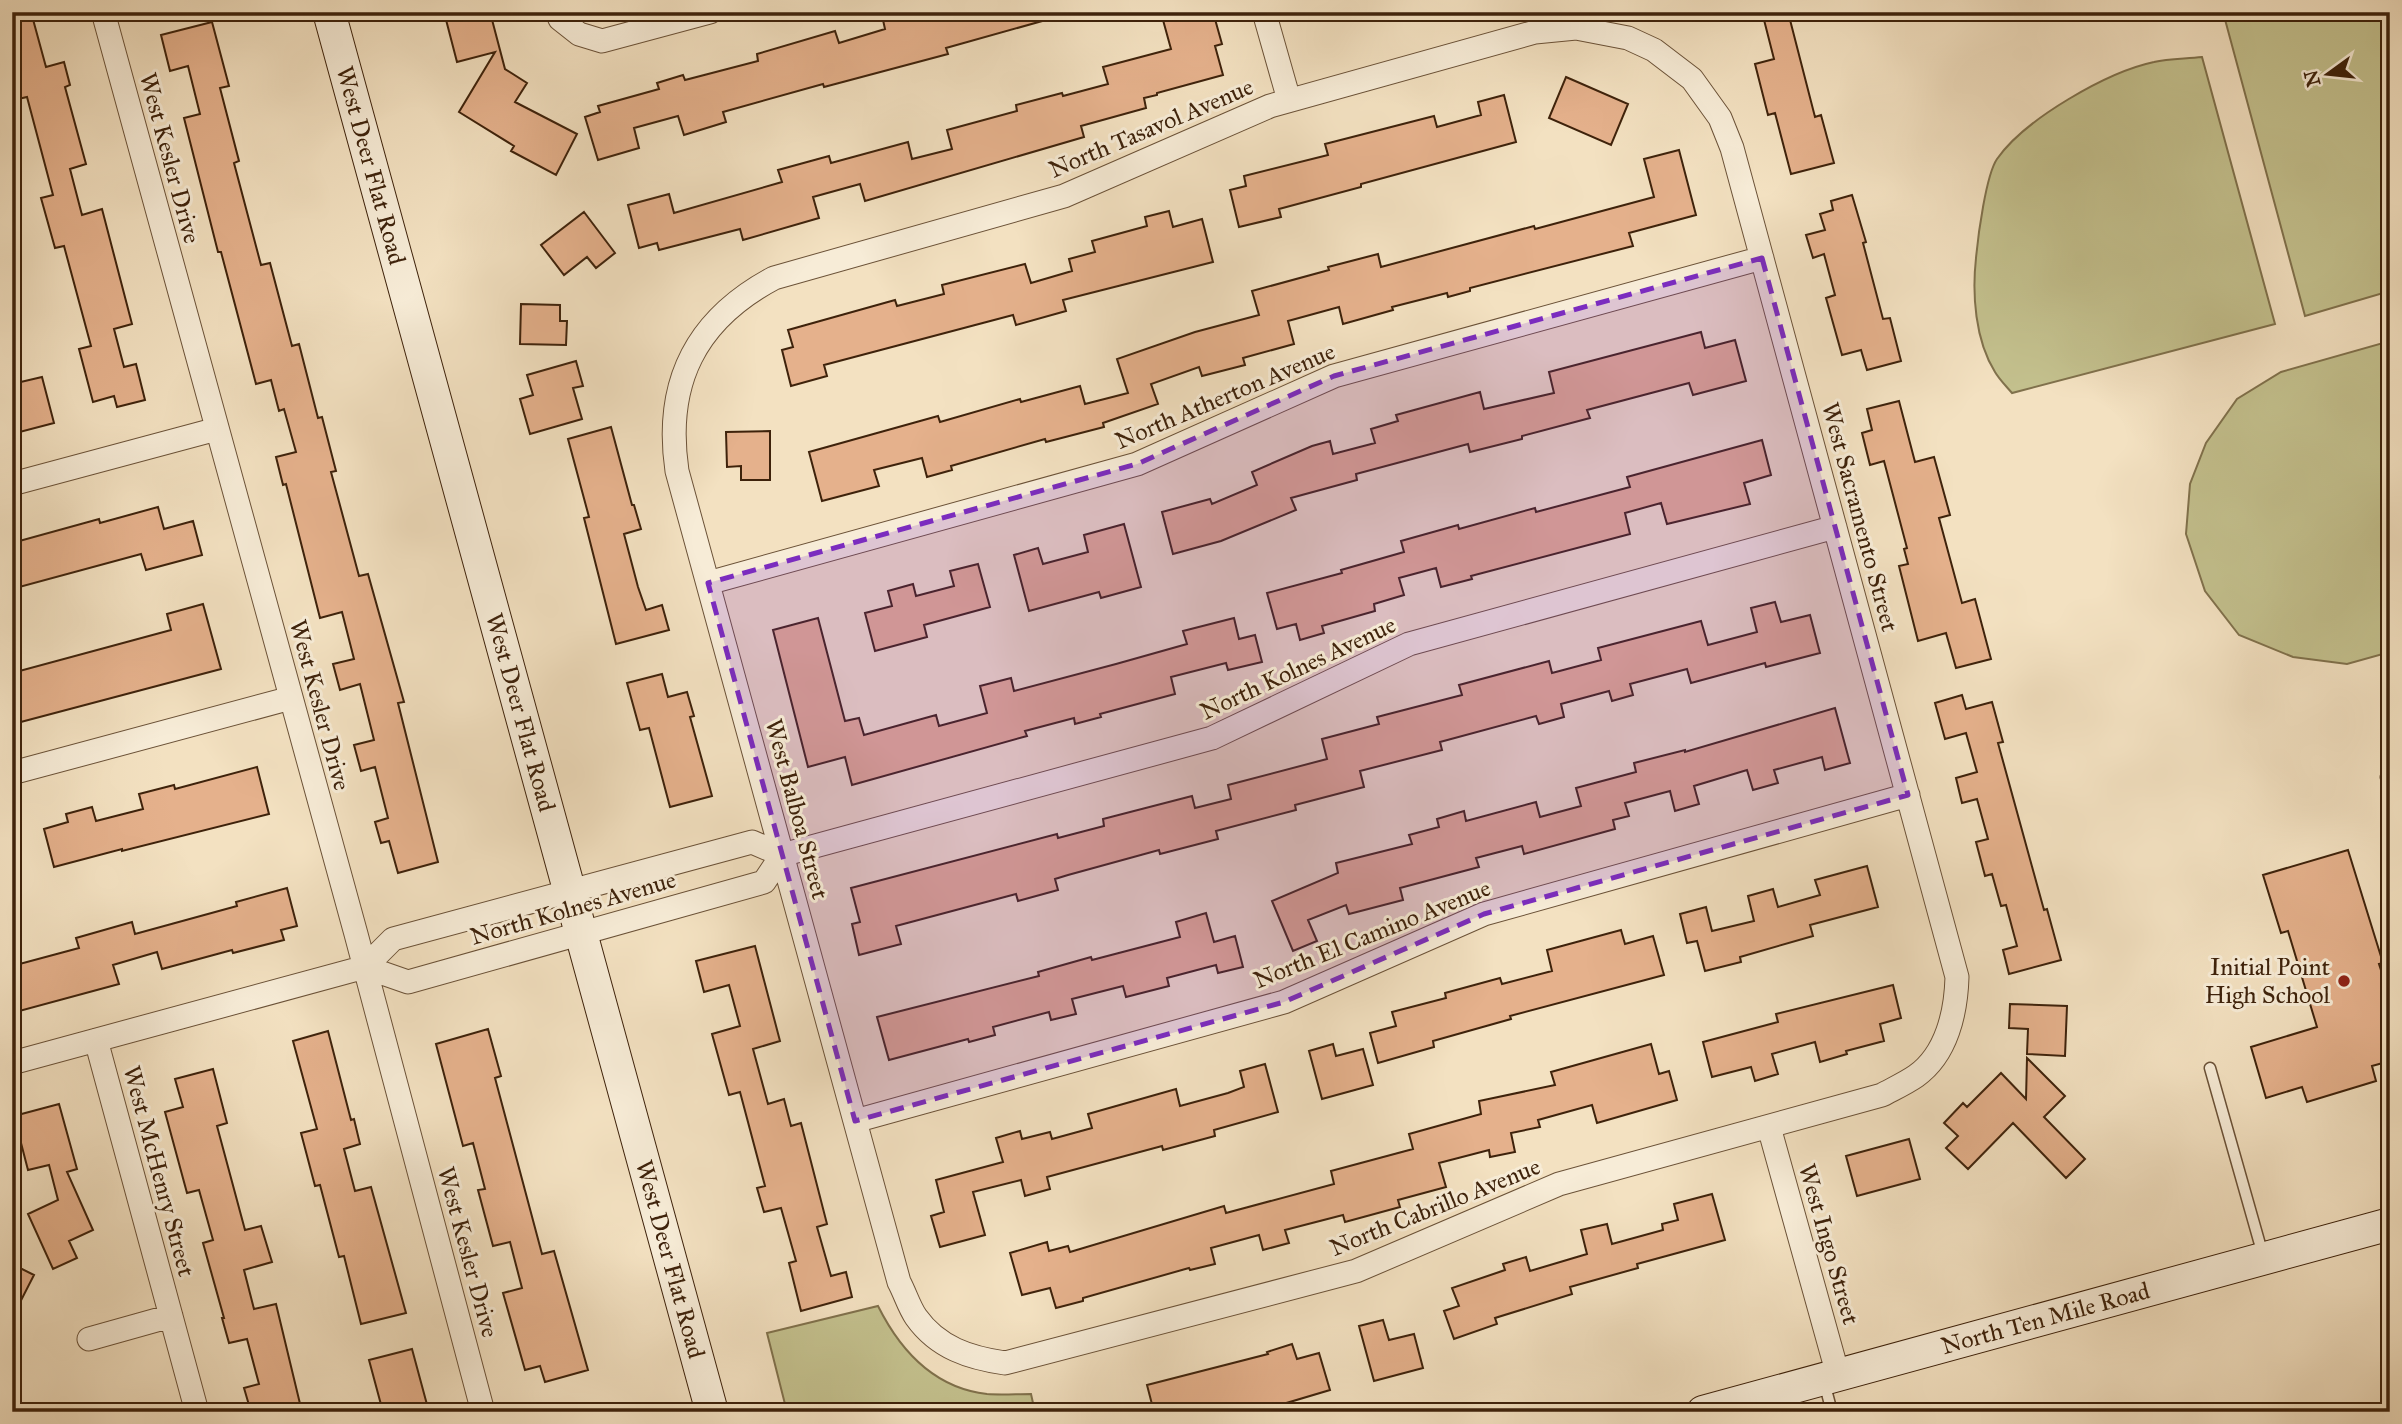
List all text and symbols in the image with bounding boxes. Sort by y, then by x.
north arrow [2294,38,2364,108]
street label: West Deer Flat Road [330,63,412,268]
text: N [2299,68,2325,89]
street label: West Kesler Drive [133,69,207,247]
street label: North Tasavol Avenue [1044,71,1258,185]
street label: North Atherton Avenue [1111,336,1339,456]
street label: West Sacramento Street [1815,399,1905,635]
street label: West Deer Flat Road [479,610,562,815]
street label: North Kolnes Avenue [1195,610,1401,726]
street label: West Kesler Drive [283,616,357,794]
street label: West Balboa Street [758,715,836,903]
street label: North Kolnes Avenue [467,864,679,952]
street label: North El Camino Avenue [1249,873,1495,995]
place label: Initial Point High School [2205,952,2331,1010]
marker: Initial Point High School [2336,973,2352,989]
street label: West McHenry Street [116,1062,202,1280]
street label: North Cabrillo Avenue [1325,1151,1545,1263]
street label: West Deer Flat Road [629,1157,712,1362]
street label: West Ingo Street [1792,1160,1866,1328]
street label: West Kesler Drive [431,1163,505,1341]
street label: North Ten Mile Road [1938,1275,2153,1361]

